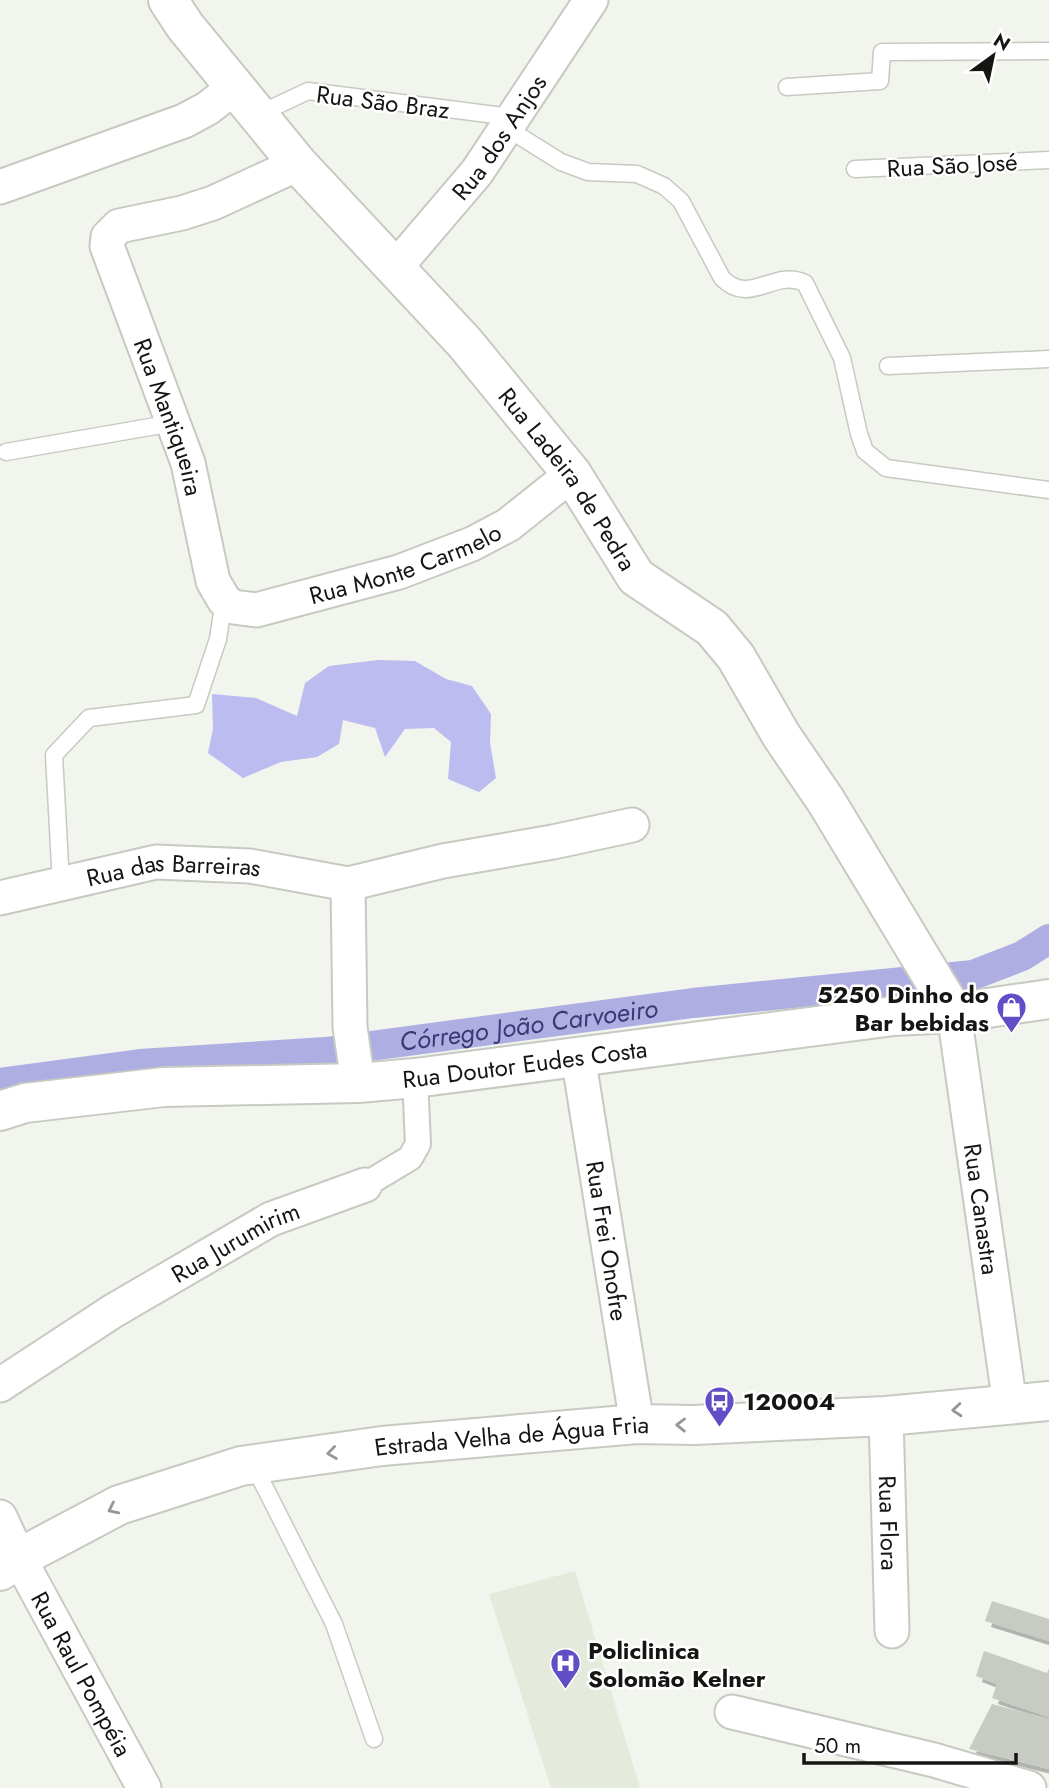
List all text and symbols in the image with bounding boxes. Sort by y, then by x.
north arrow [958,21,1028,91]
text: N [988,27,1016,58]
street label: Rua dos Anjos [443,67,555,207]
street label: Rua São Braz [314,76,452,128]
street label: Rua São José [886,144,1018,186]
street label: Rua Mantiqueira [125,333,212,499]
street label: Rua Ladeira de Pedra [491,380,645,577]
street label: Rua Monte Carmelo [305,514,507,613]
street label: Rua das Barreiras [83,844,264,895]
place label: 5250 Dinho do Bar bebidas [817,977,989,1040]
water label: Córrego João Carvoeiro [397,989,660,1061]
shop icon: 5250 Dinho do Bar bebidas [995,991,1029,1035]
street label: Rua Doutor Eudes Costa [401,1031,649,1097]
street label: Rua Canastra [955,1141,1009,1277]
street label: Rua Frei Onofre [578,1158,638,1323]
street label: Rua Jurumirim [165,1193,304,1291]
bus stop icon: 120004 [703,1384,737,1428]
place label: 120004 [743,1384,835,1419]
one-way arrow [951,1402,962,1417]
street label: Estrada Velha de Água Fria [372,1407,650,1464]
one-way arrow [675,1417,685,1433]
one-way arrow [326,1445,338,1460]
street label: Rua Flora [870,1475,908,1571]
one-way arrow [108,1501,120,1515]
street label: Rua Raul Pompéia [23,1585,141,1763]
place label: Policlinica Solomão Kelner [588,1633,766,1696]
hospital icon: Policlinica Solomão Kelner [548,1647,582,1691]
scale bar [804,1722,1016,1766]
text: 50 m [814,1731,861,1761]

